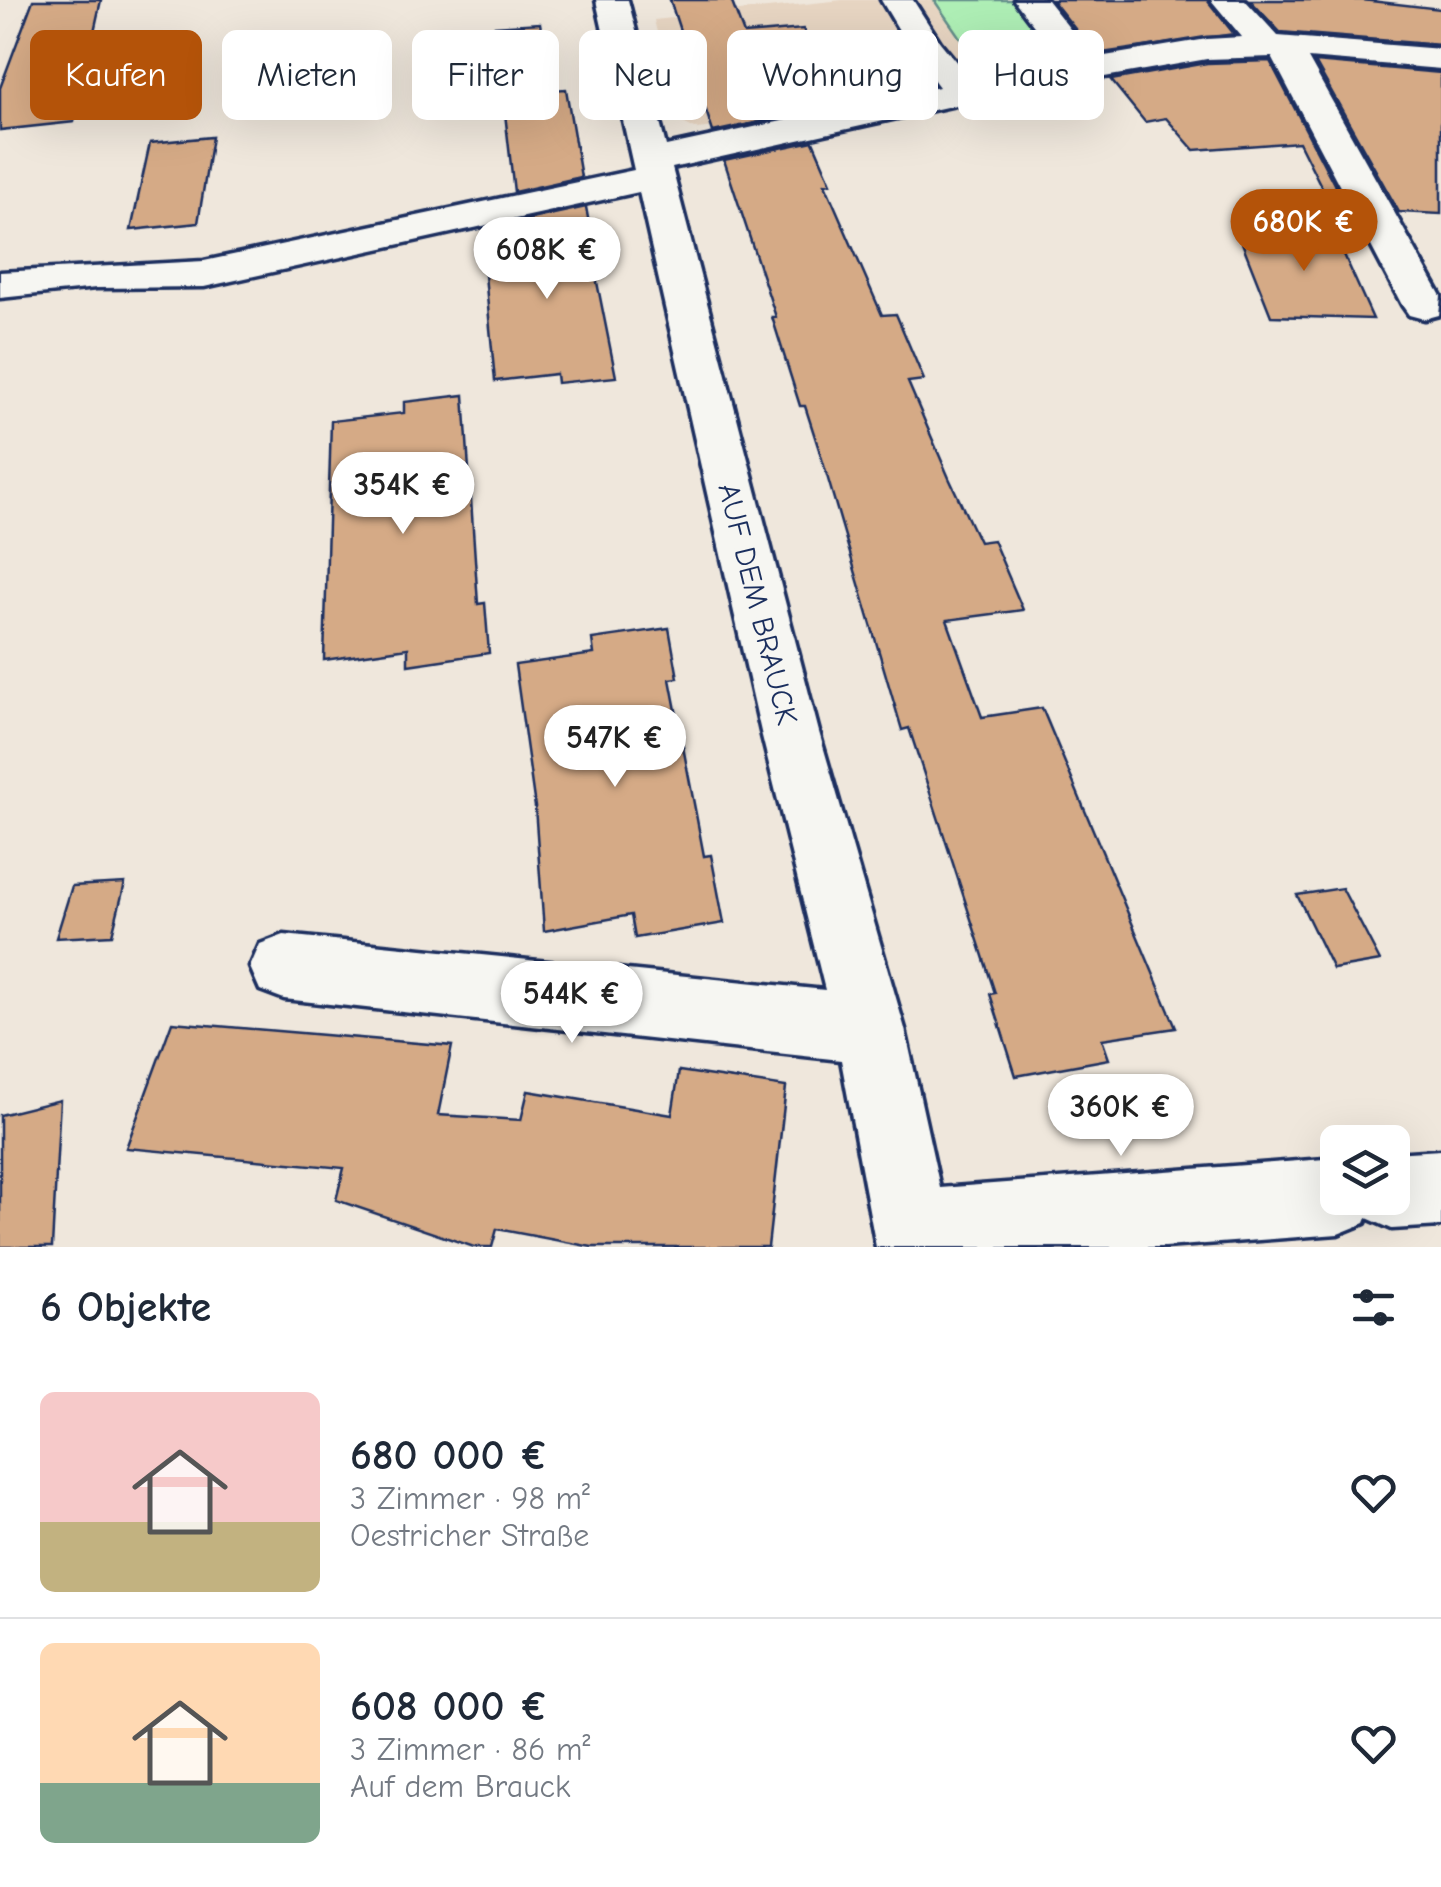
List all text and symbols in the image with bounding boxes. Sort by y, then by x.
chip: Kaufen [30,30,202,120]
chip: Mieten [222,30,392,120]
chip: Filter [412,30,559,120]
chip: Neu [579,30,707,120]
chip: Wohnung [727,30,938,120]
chip: Haus [958,30,1104,120]
pin: 680K € [1223,189,1385,274]
text: 680K € [1253,203,1355,240]
pin: 608K € [466,217,628,302]
text: 608K € [496,231,598,268]
pin: 354K € [322,452,484,537]
text: 354K € [353,466,453,503]
street label: AUF DEM BRAUCK [711,480,804,729]
pin: 547K € [534,705,696,790]
text: 547K € [566,719,664,756]
pin: 544K € [491,961,653,1046]
text: 544K € [523,975,621,1012]
pin: 360K € [1040,1074,1202,1159]
text: 360K € [1070,1088,1172,1125]
map controls [1320,1125,1410,1215]
button: layers [1320,1125,1410,1215]
icon: filters [1346,1280,1401,1335]
text: 6 Objekte [40,1283,211,1332]
text: 680 000 € [350,1431,548,1480]
icon: home [120,1432,240,1552]
icon: heart [1346,1465,1401,1520]
text: 3 Zimmer · 98 m² [350,1480,590,1517]
text: Oestricher Straße [350,1517,589,1554]
text: 608 000 € [350,1682,548,1731]
icon: home [120,1683,240,1803]
icon: heart [1346,1716,1401,1771]
text: 3 Zimmer · 86 m² [350,1731,590,1768]
text: Auf dem Brauck [350,1768,570,1805]

